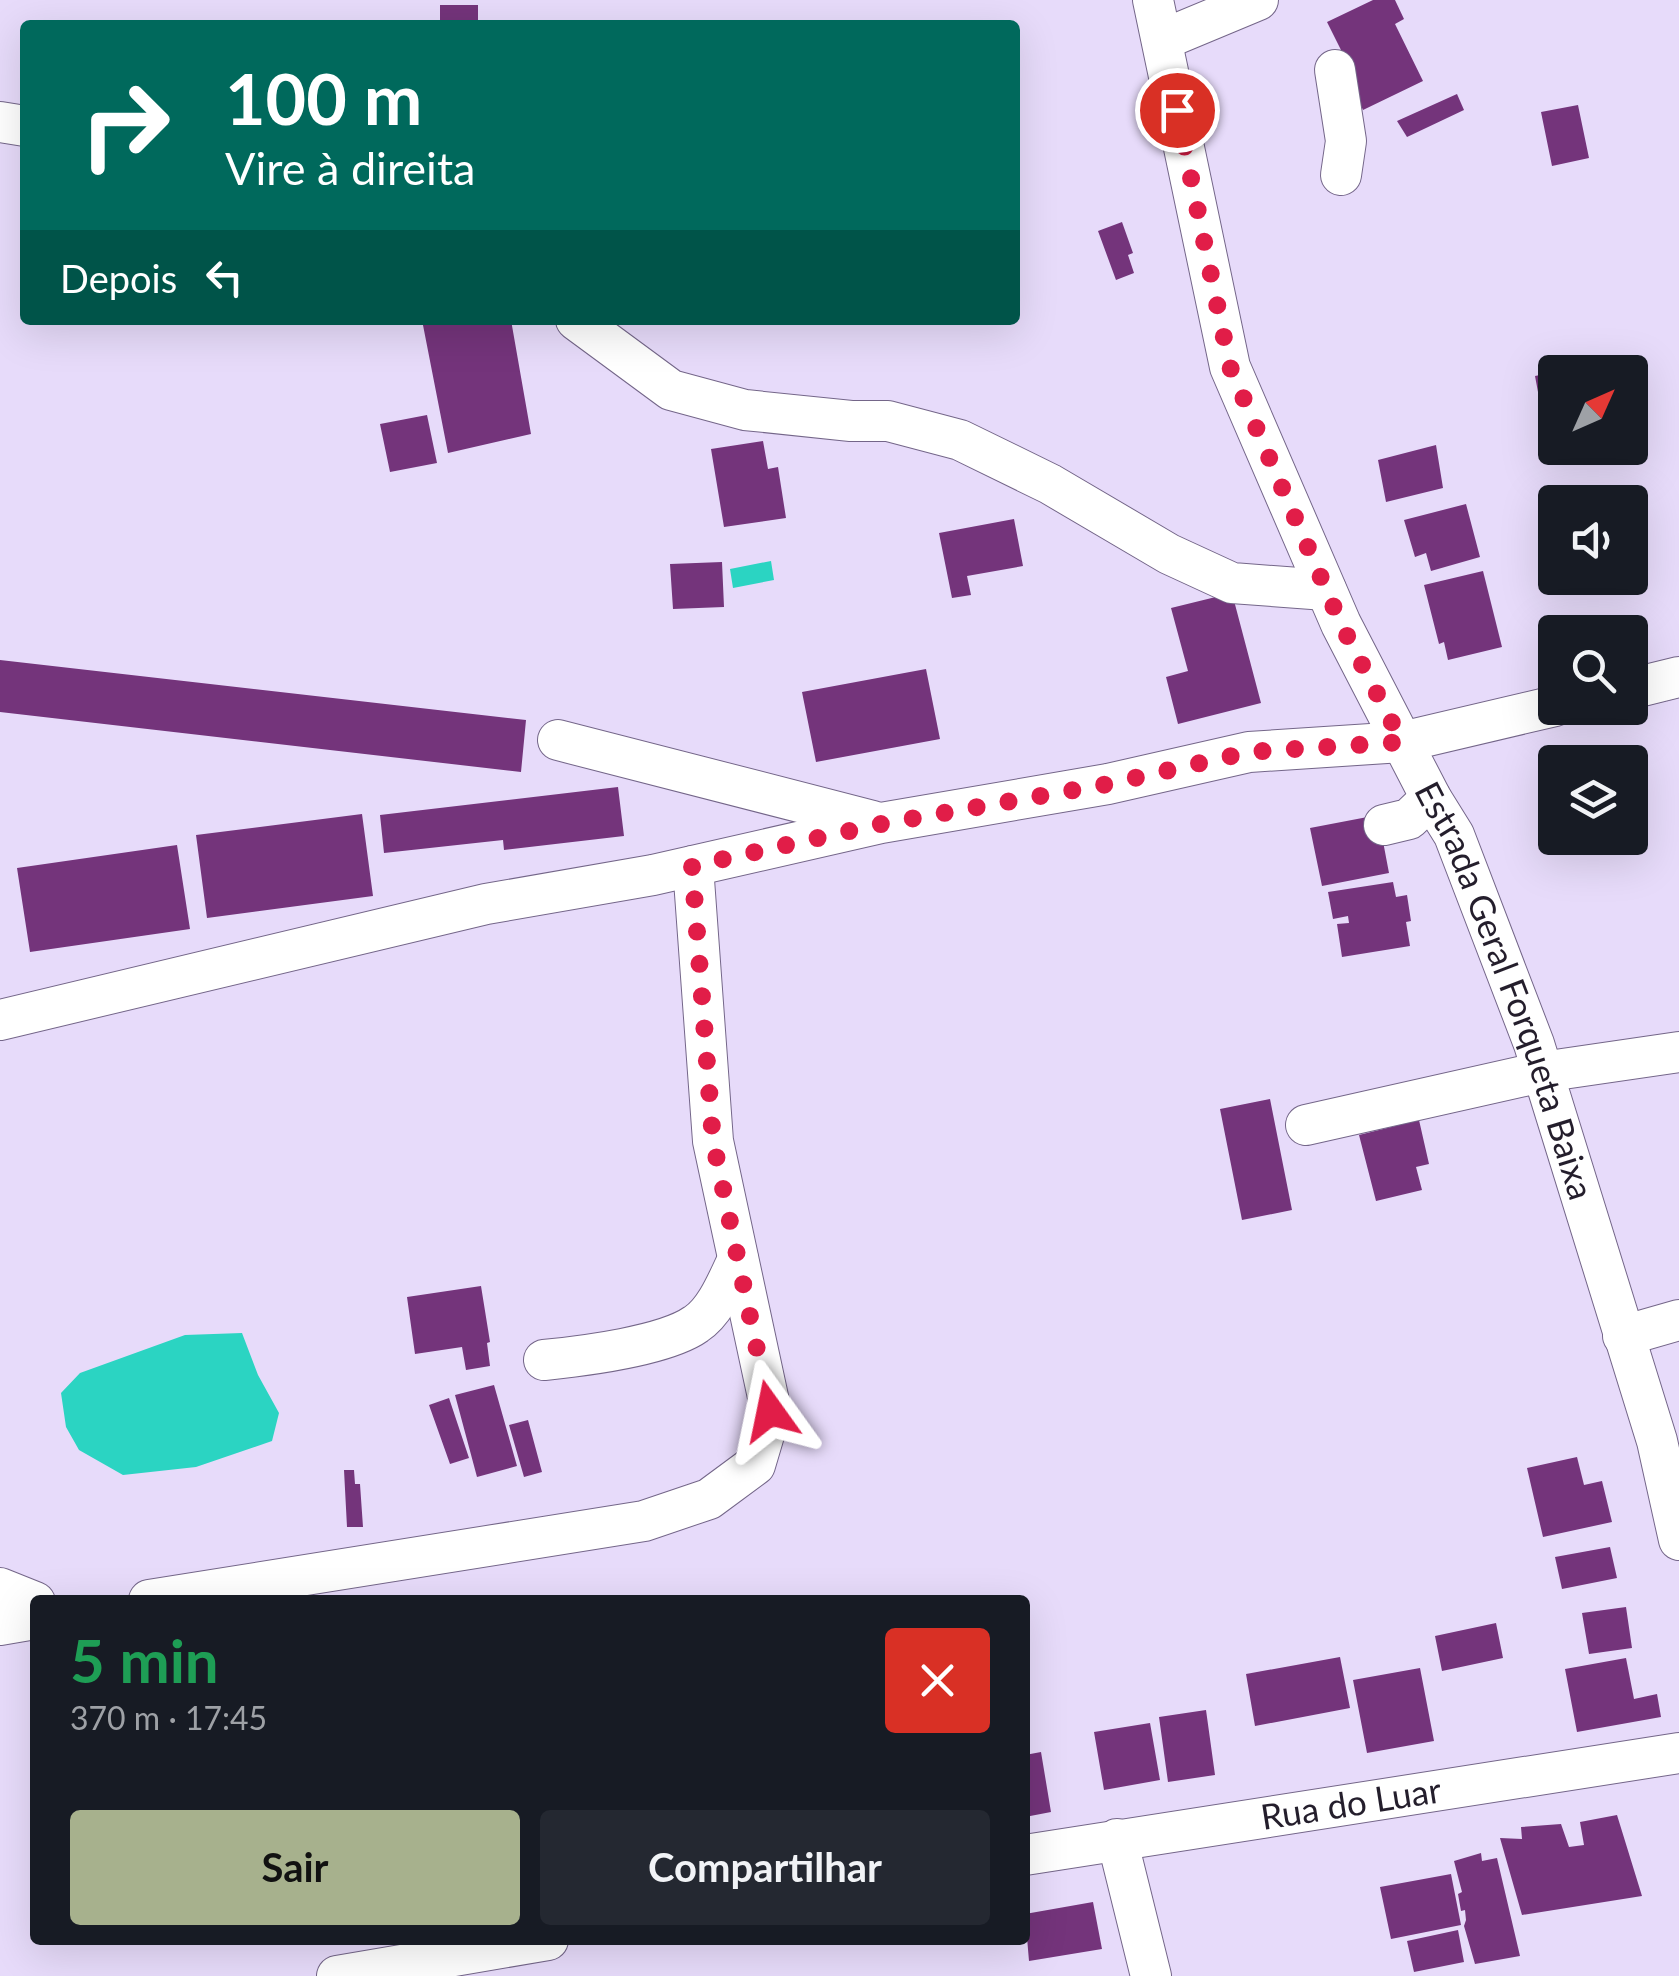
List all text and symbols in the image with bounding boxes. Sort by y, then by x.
text: 100 m [225,56,422,140]
icon: right [60,60,190,190]
pin [1135,68,1220,153]
icon: arrive [1150,83,1205,138]
text: Vire à direita [225,141,475,195]
icon: left [197,250,252,305]
text: Depois [60,255,177,301]
north arrow [1538,355,1648,465]
map controls [1538,355,1648,855]
button: sound [1538,485,1648,595]
button: search [1538,615,1648,725]
button: layers [1538,745,1648,855]
street label: Estrada Geral Forqueta Baixa [1407,774,1604,1204]
position arrow [718,1359,822,1463]
text: 5 min [70,1624,219,1696]
button: close [885,1628,990,1733]
text: 370 m · 17:45 [70,1698,267,1737]
street label: Rua do Luar [1258,1767,1444,1837]
button: Sair [70,1810,520,1925]
button: Compartilhar [540,1810,990,1925]

